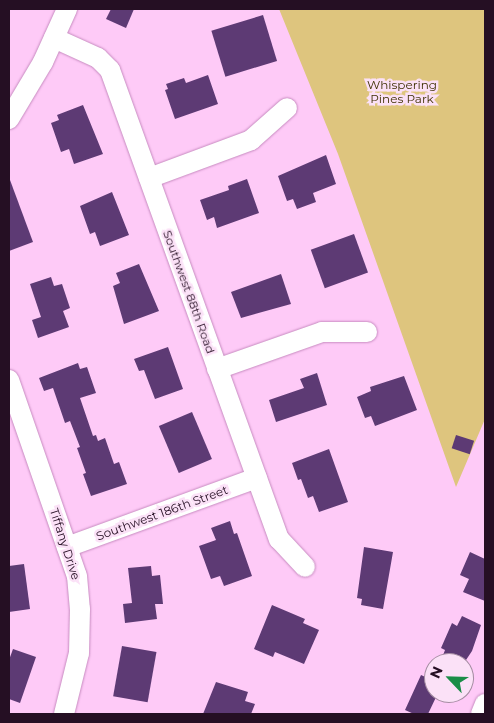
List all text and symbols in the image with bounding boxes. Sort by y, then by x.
park label: Whispering Pines Park [367,78,437,106]
street label: Southwest 88th Road [160,228,218,356]
street label: Southwest 186th Street [94,482,230,544]
street label: Tiffany Drive [47,506,83,582]
north arrow [424,653,474,703]
text: N [426,663,447,681]

